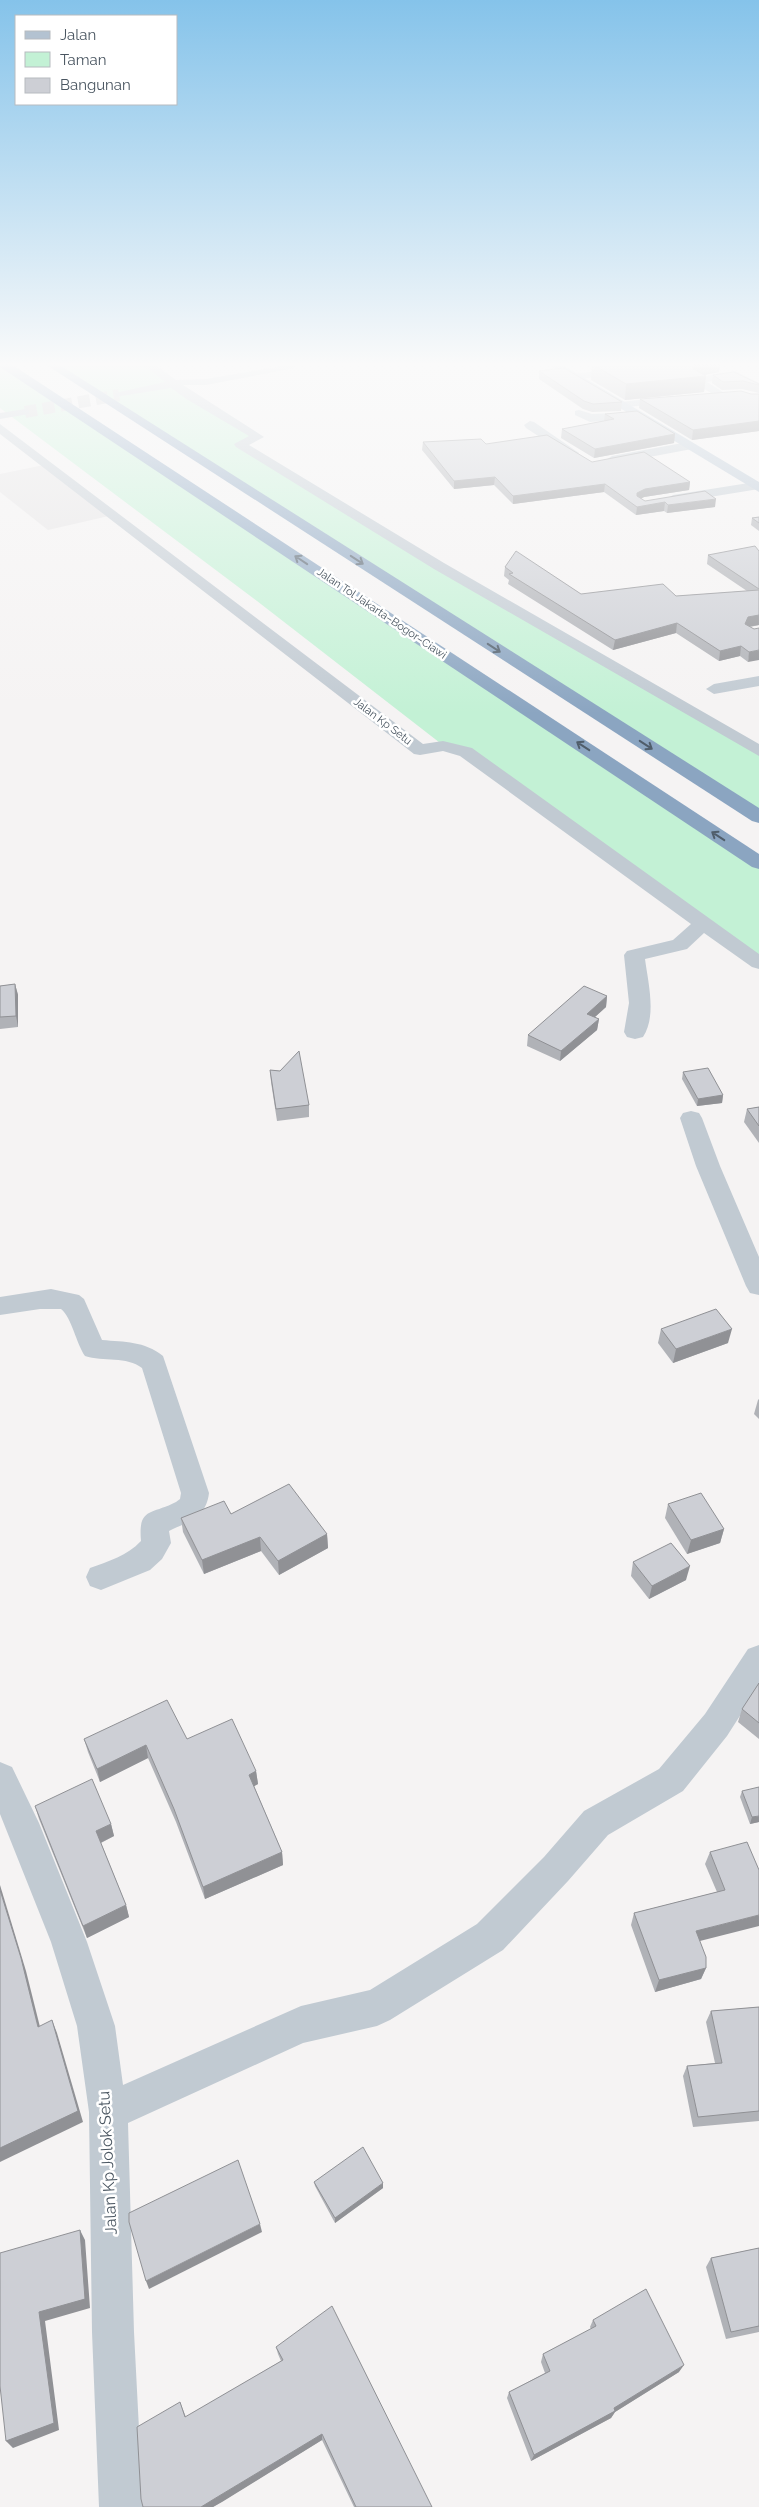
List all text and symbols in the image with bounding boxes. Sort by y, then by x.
legend [15,15,178,105]
text: Jalan [60,26,96,44]
text: Taman [60,51,106,69]
text: Bangunan [60,76,131,94]
one-way arrow [295,555,309,565]
one-way arrow [350,555,364,565]
street label: Jalan Tol Jakarta–Bogor–Ciawi [315,565,449,662]
one-way arrow [487,643,501,653]
street label: Jalan Kp Setu [351,695,414,747]
one-way arrow [639,739,653,750]
one-way arrow [576,741,590,751]
one-way arrow [712,831,726,841]
street label: Jalan Kp Jolok Setu [94,2091,121,2235]

